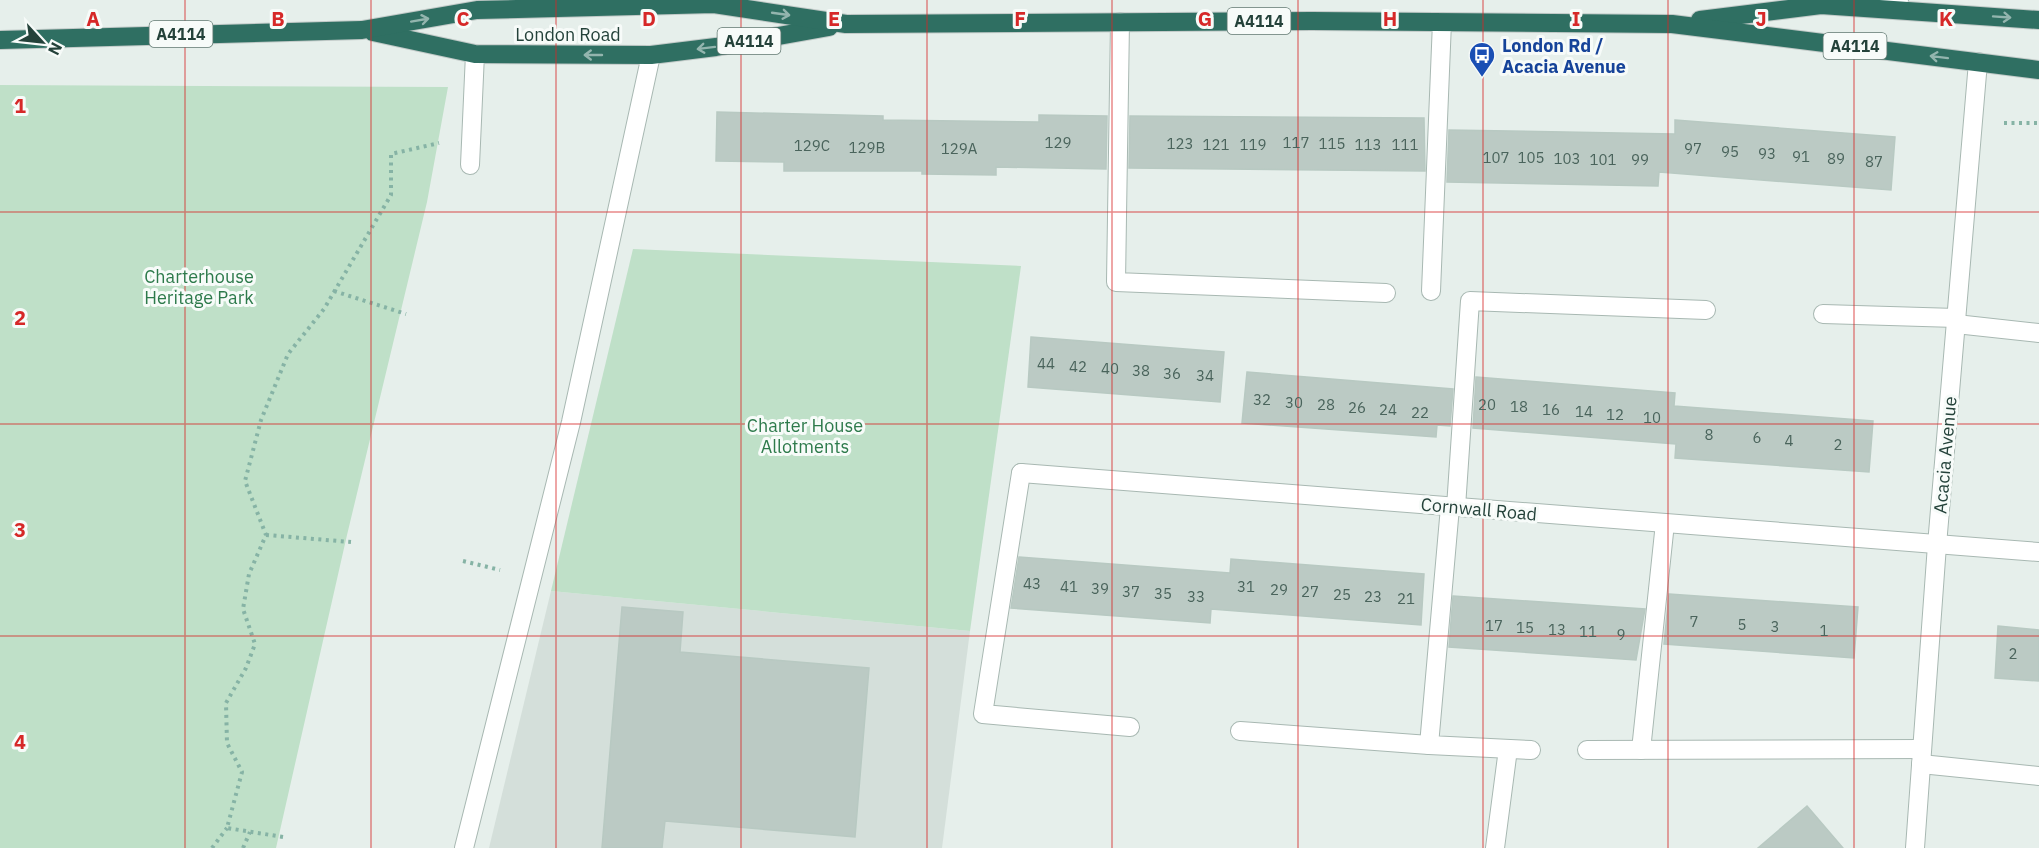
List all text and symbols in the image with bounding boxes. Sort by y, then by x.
text: A [86,5,100,32]
text: B [271,5,285,32]
text: C [456,5,470,32]
text: D [642,5,656,32]
text: E [828,5,840,32]
text: F [1014,5,1026,32]
text: G [1198,5,1212,32]
text: H [1383,5,1397,32]
text: I [1572,5,1580,32]
text: J [1755,5,1767,32]
text: K [1939,5,1953,32]
road number: A4114 [1228,8,1290,34]
one-way arrow [771,9,790,20]
one-way arrow [1991,11,2011,22]
north arrow [12,12,72,72]
one-way arrow [409,14,429,25]
road number: A4114 [150,21,213,47]
street label: London Road [515,23,621,46]
road number: A4114 [718,28,780,54]
road number: A4114 [1824,33,1886,59]
place label: London Rd / Acacia Avenue [1502,34,1626,78]
text: N [44,39,67,59]
bus stop icon: London Rd / Acacia Avenue [1467,40,1497,78]
one-way arrow [696,43,716,54]
one-way arrow [583,49,603,61]
one-way arrow [1930,51,1950,62]
text: 1 [14,92,26,119]
house number: 129 [1044,133,1072,152]
house number: 117 [1282,133,1310,152]
house number: 123 [1166,134,1194,153]
house number: 115 [1318,134,1346,153]
house number: 121 [1202,135,1230,154]
house number: 119 [1239,135,1267,154]
house number: 113 [1354,135,1382,154]
house number: 111 [1391,135,1419,154]
house number: 129C [794,136,830,155]
house number: 129B [849,138,885,157]
house number: 129A [941,139,978,158]
house number: 97 [1684,139,1702,158]
house number: 95 [1721,142,1739,161]
house number: 93 [1758,144,1776,163]
house number: 91 [1792,147,1810,166]
house number: 107 [1482,148,1510,167]
house number: 105 [1517,148,1545,167]
house number: 103 [1553,149,1581,168]
house number: 89 [1827,149,1845,168]
house number: 101 [1589,150,1617,169]
house number: 99 [1631,150,1649,169]
house number: 87 [1865,152,1883,171]
park label: Charterhouse Heritage Park [144,265,254,309]
text: 2 [14,304,26,331]
house number: 44 [1037,354,1055,373]
house number: 42 [1069,357,1087,376]
house number: 40 [1101,359,1119,378]
house number: 38 [1132,361,1150,380]
house number: 36 [1163,364,1181,383]
house number: 34 [1196,366,1214,385]
house number: 32 [1253,390,1271,409]
house number: 30 [1285,393,1303,412]
house number: 28 [1317,395,1335,414]
house number: 20 [1478,395,1496,414]
street label: Acacia Avenue [1928,395,1962,515]
house number: 18 [1510,397,1528,416]
house number: 26 [1348,398,1366,417]
house number: 24 [1379,400,1397,419]
house number: 16 [1542,400,1560,419]
house number: 14 [1575,402,1593,421]
house number: 22 [1411,403,1429,422]
house number: 12 [1606,405,1624,424]
house number: 10 [1643,408,1661,427]
park label: Charter House Allotments [747,414,863,458]
house number: 8 [1704,425,1714,444]
house number: 6 [1752,428,1762,447]
house number: 4 [1784,431,1794,450]
house number: 2 [1833,435,1843,454]
street label: Cornwall Road [1420,492,1538,526]
text: 3 [14,516,26,543]
house number: 43 [1023,574,1041,593]
house number: 41 [1060,577,1078,596]
house number: 31 [1237,577,1255,596]
house number: 39 [1091,579,1109,598]
house number: 29 [1270,580,1288,599]
house number: 37 [1122,582,1140,601]
house number: 27 [1301,582,1319,601]
house number: 35 [1154,584,1172,603]
house number: 25 [1333,585,1351,604]
house number: 33 [1187,587,1205,606]
house number: 23 [1364,587,1382,606]
house number: 21 [1397,589,1415,608]
house number: 7 [1689,612,1699,631]
house number: 5 [1737,615,1747,634]
house number: 17 [1485,616,1503,635]
house number: 3 [1770,617,1780,636]
house number: 15 [1516,618,1534,637]
house number: 13 [1548,620,1566,639]
house number: 1 [1819,621,1829,640]
house number: 11 [1579,622,1597,641]
house number: 9 [1616,625,1626,644]
house number: 2 [2008,644,2018,663]
text: 4 [14,728,26,755]

